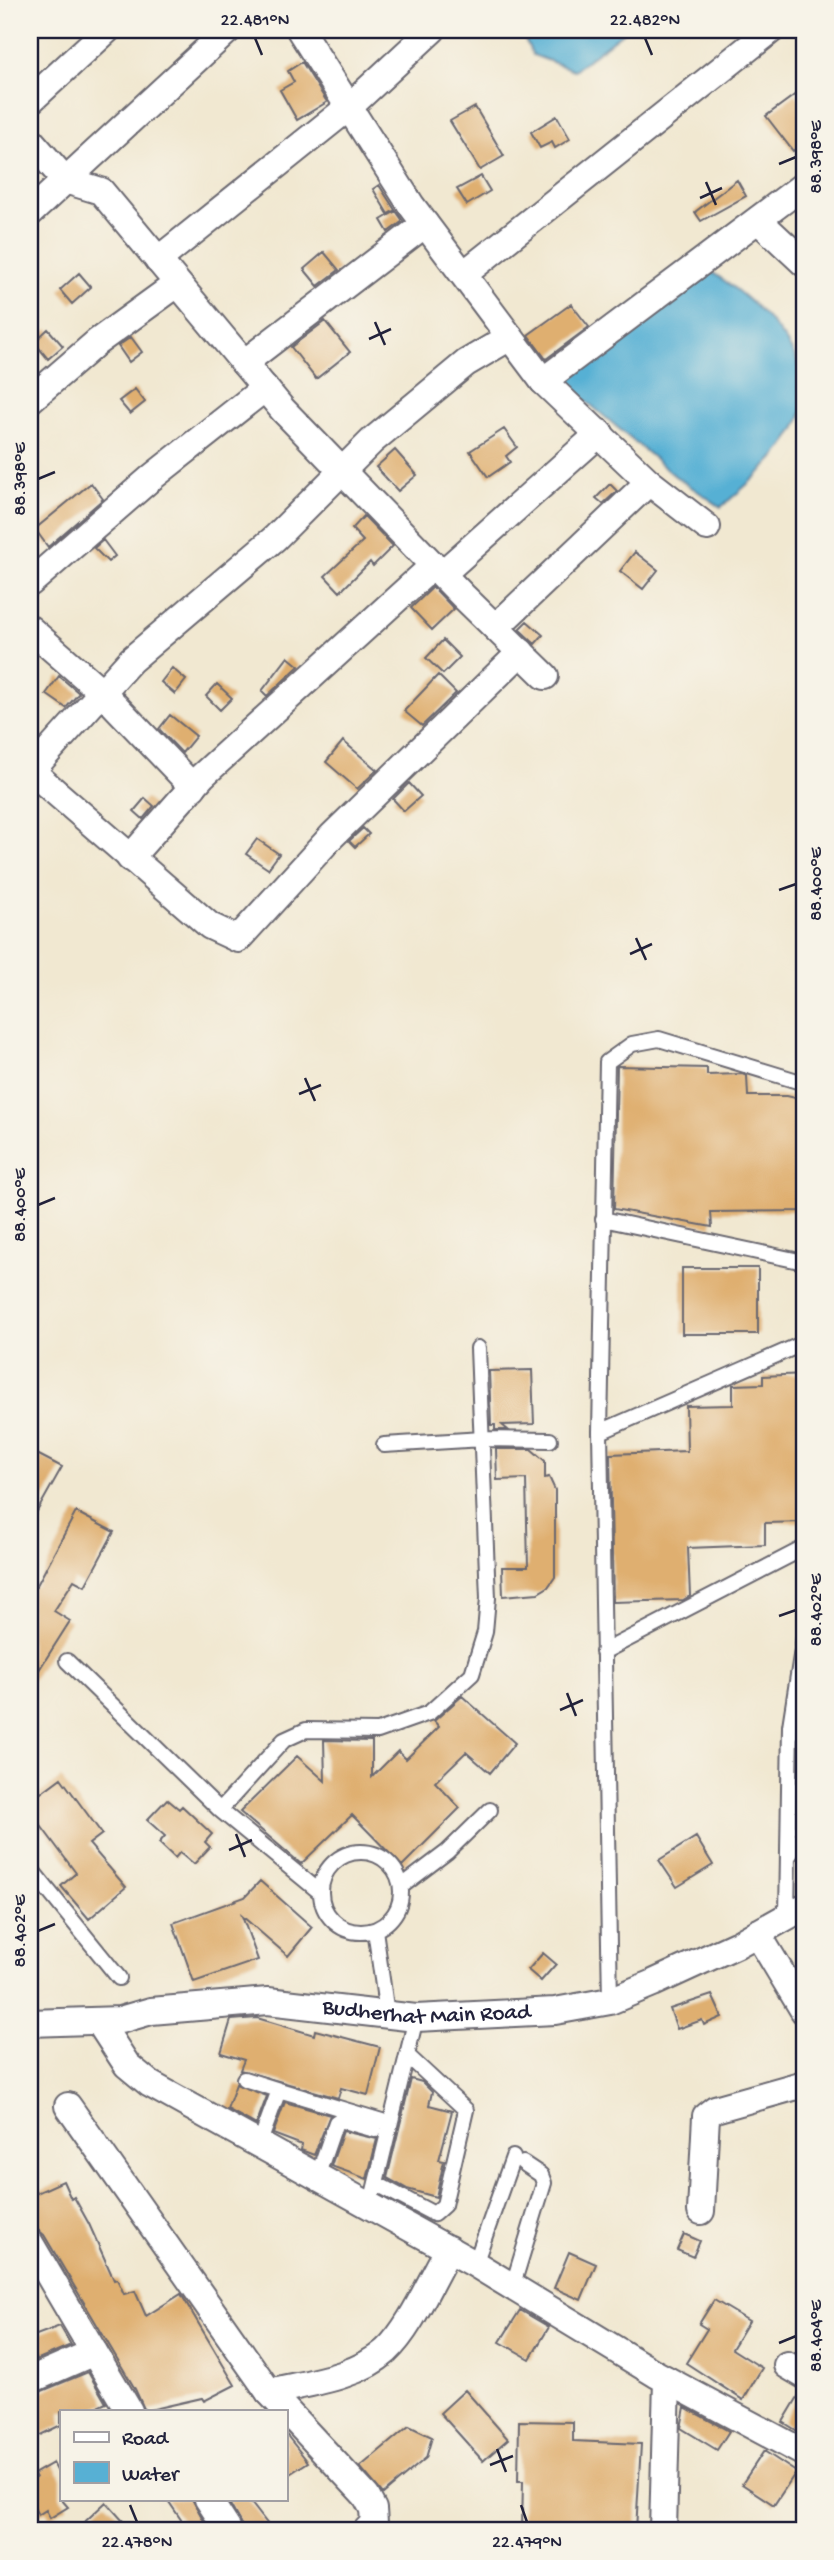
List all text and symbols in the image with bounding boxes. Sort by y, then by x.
text: 22.481°N [221,11,289,32]
text: 22.482°N [610,11,680,32]
text: 88.398°E [807,120,828,193]
text: 88.398°E [11,442,32,515]
text: 88.400°E [807,846,828,921]
text: 88.400°E [11,1167,32,1242]
text: 88.402°E [807,1573,828,1646]
text: 88.402°E [11,1894,32,1967]
street label: Budherhat Main Road [320,1994,533,2032]
text: 88.404°E [807,2299,828,2372]
legend [60,2410,287,2500]
text: Road [122,2428,170,2453]
text: Water [122,2464,180,2489]
text: 22.478°N [102,2533,172,2554]
text: 22.479°N [492,2533,562,2554]

